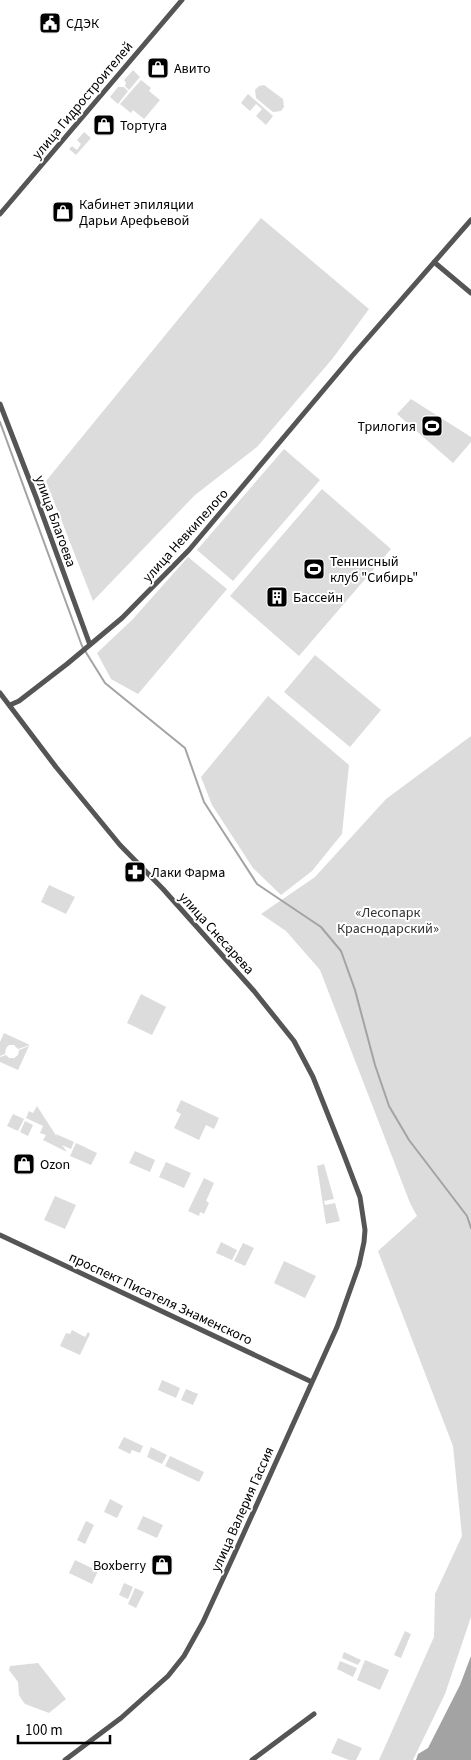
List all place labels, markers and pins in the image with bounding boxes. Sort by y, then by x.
public building icon: СДЭК [38,11,62,35]
place label: СДЭК [66,14,100,34]
shop icon: Авито [146,56,170,80]
place label: Авито [174,59,210,79]
shop icon: Тортуга [92,113,116,137]
place label: Тортуга [120,116,167,136]
place label: Кабинет эпиляции Дарьи Арефьевой [79,195,194,231]
shop icon: Кабинет эпиляции Дарьи Арефьевой [51,200,75,224]
sports icon: Трилогия [420,414,444,438]
place label: Трилогия [358,417,416,437]
place label: Теннисный клуб "Сибирь" [330,552,418,588]
sports icon: Теннисный клуб "Сибирь" [302,557,326,581]
building icon: Бассейн [265,585,289,609]
place label: Бассейн [293,588,343,608]
pharmacy icon: Лаки Фарма [123,860,147,884]
place label: Лаки Фарма [151,863,225,883]
shop icon: Ozon [12,1152,36,1176]
place label: Ozon [40,1155,70,1175]
shop icon: Boxberry [150,1553,174,1577]
place label: Boxberry [93,1556,146,1576]

